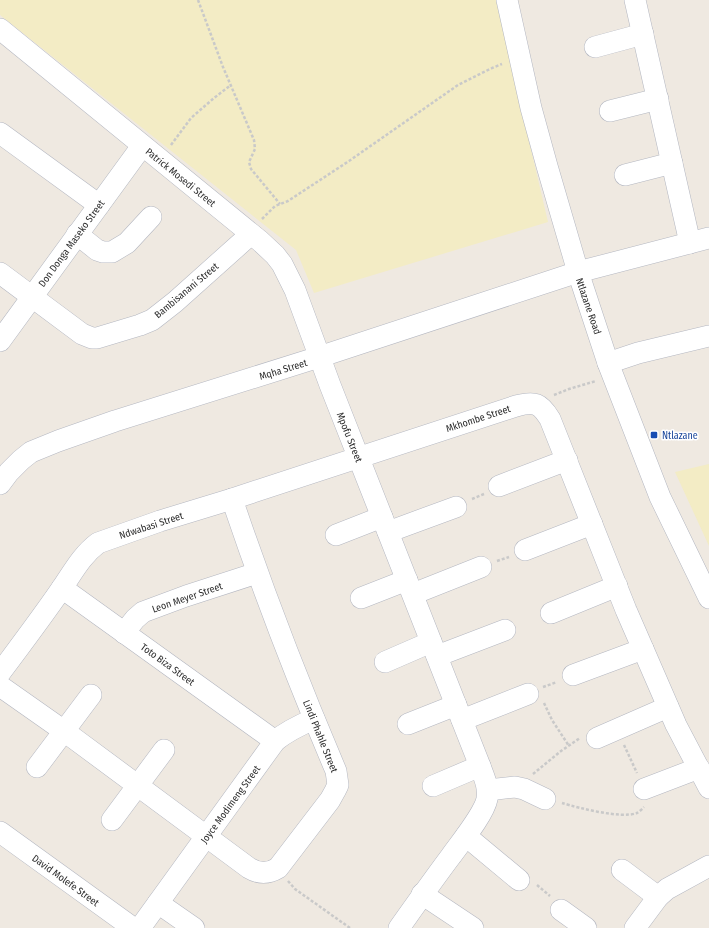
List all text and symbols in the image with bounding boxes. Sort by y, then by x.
street label: Patrick Mosedi Street [143,146,218,210]
street label: Don Donga Maseko Street [36,197,108,289]
street label: Bambisanani Street [152,260,222,321]
street label: Ntlazane Road [573,277,603,336]
street label: Mqha Street [258,357,309,383]
street label: Mkhombe Street [444,403,513,435]
street label: Mpofu Street [334,411,365,465]
marker: Ntlazane [649,430,659,440]
place label: Ntlazane [662,430,698,442]
street label: Ndwabasi Street [118,510,185,542]
street label: Leon Meyer Street [150,580,225,616]
street label: Toto Biza Street [138,641,197,689]
street label: Lindi Phahle Street [300,698,340,775]
street label: Joyce Modimeng Street [198,763,264,846]
street label: David Molefe Street [30,852,102,910]

